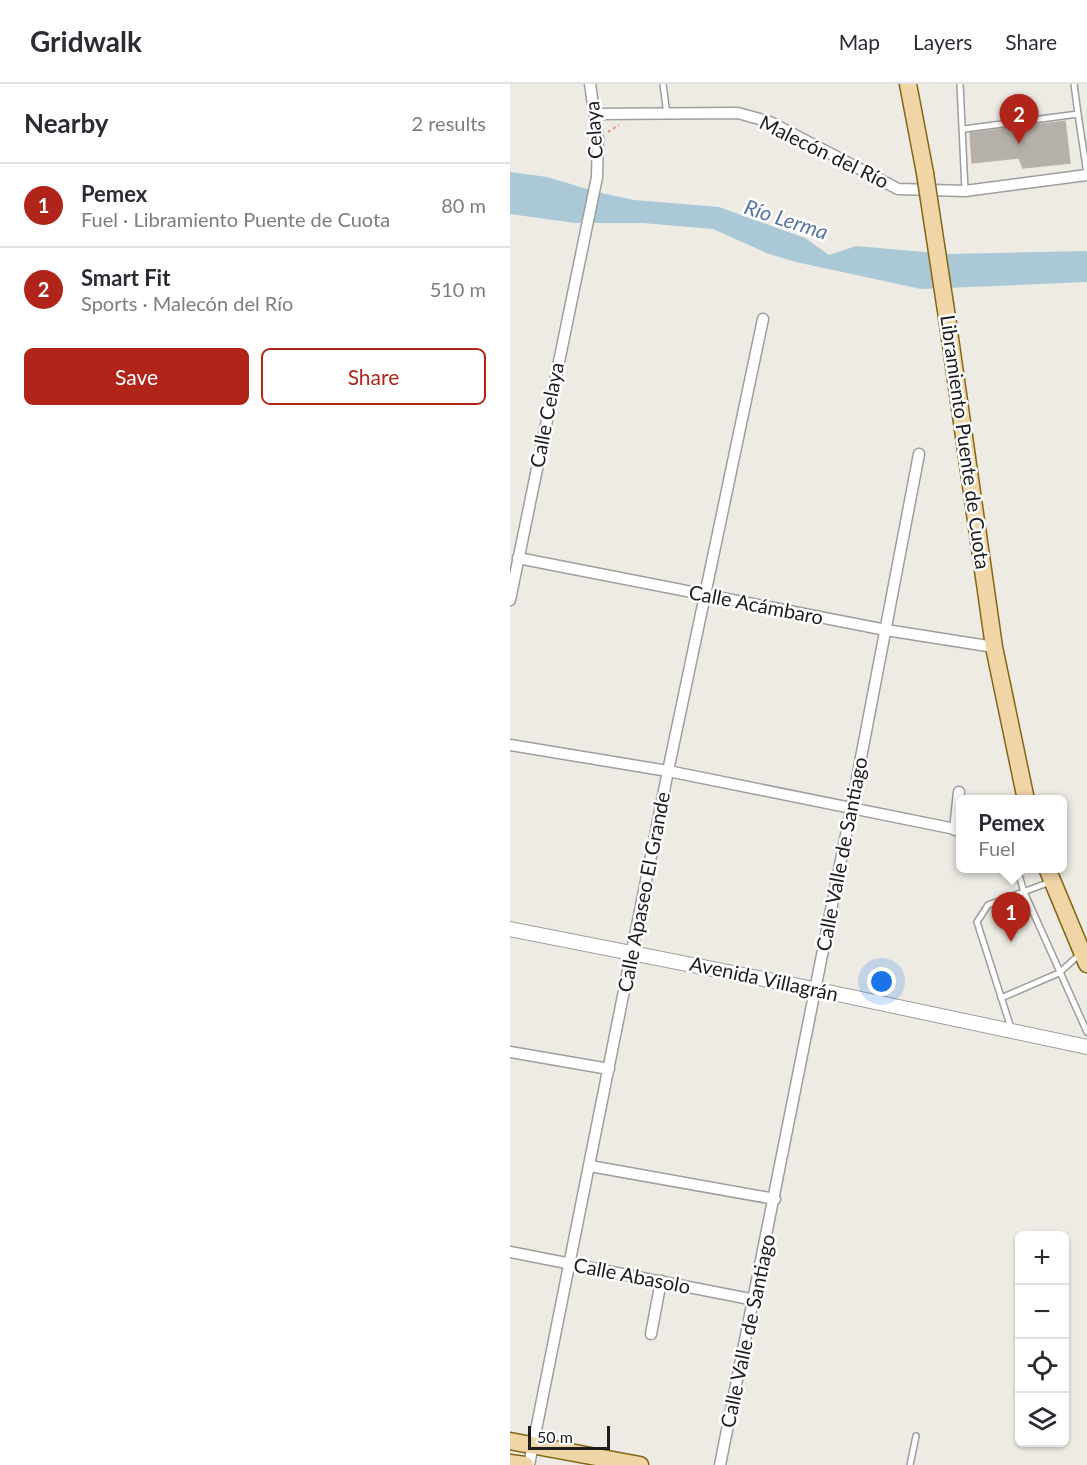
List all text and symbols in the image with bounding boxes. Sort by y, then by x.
text: Gridwalk [30,24,142,58]
text: Map [839,29,880,54]
text: Layers [913,29,972,54]
text: Share [1005,29,1057,54]
pin: 2 [1000,94,1038,144]
street label: Celaya [579,100,607,160]
text: Nearby [24,107,109,139]
street label: Malecón del Río [756,109,893,193]
text: 2 results [411,111,486,135]
text: Pemex [81,180,147,207]
text: 1 [38,193,49,217]
text: 80 m [441,193,486,217]
water label: Río Lerma [741,193,831,244]
text: Fuel · Libramiento Puente de Cuota [81,207,390,231]
text: Smart Fit [81,264,170,291]
text: 2 [38,277,49,301]
text: 510 m [430,277,486,301]
text: Sports · Malecón del Río [81,291,293,315]
street label: Libramiento Puente de Cuota [936,313,996,571]
button: Save [24,348,249,405]
button: Share [261,348,486,405]
street label: Calle Celaya [524,360,568,469]
street label: Calle Acámbaro [687,579,825,629]
street label: Calle Valle de Santiago [810,755,872,953]
street label: Calle Apaseo El Grande [612,789,674,994]
popup [956,795,1067,873]
text: Pemex [978,809,1045,836]
text: Fuel [978,836,1015,860]
pin: 1 [992,892,1030,942]
street label: Avenida Villagrán [688,951,841,1005]
your location [867,967,896,996]
map controls [1015,1231,1069,1447]
button: + [1015,1231,1069,1285]
street label: Calle Valle de Santiago [715,1232,779,1430]
street label: Calle Abasolo [572,1252,693,1298]
button: − [1015,1285,1069,1339]
button: locate [1015,1339,1069,1393]
button: layers [1015,1393,1069,1447]
scale bar [528,1423,610,1450]
text: 50 m [537,1427,573,1446]

